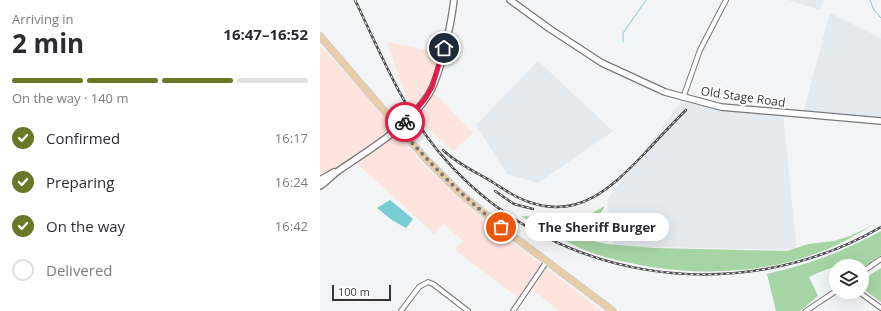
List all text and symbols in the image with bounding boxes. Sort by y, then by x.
text: Arriving in [12,10,74,28]
text: 16:47–16:52 [223,24,308,44]
text: 2 min [12,25,84,61]
pin [427,31,461,65]
icon: home [433,37,455,59]
street label: Old Stage Road [700,82,787,111]
text: On the way · 140 m [12,89,128,107]
courier [385,102,425,142]
icon: bike [394,111,416,133]
icon: check [12,127,34,149]
text: Confirmed [46,128,120,148]
text: 16:17 [275,129,308,147]
icon: check [12,171,34,193]
text: Preparing [46,172,114,192]
text: 16:24 [275,173,308,191]
pin [484,210,518,244]
callout: The Sheriff Burger [525,213,669,241]
icon: check [12,215,34,237]
text: On the way [46,216,125,236]
icon: bag [490,216,512,238]
text: 16:42 [275,217,308,235]
text: The Sheriff Burger [538,218,656,236]
map controls [829,259,869,299]
button: layers [829,259,869,299]
text: Delivered [46,260,113,280]
scale bar [332,283,391,302]
text: 100 m [338,284,370,299]

